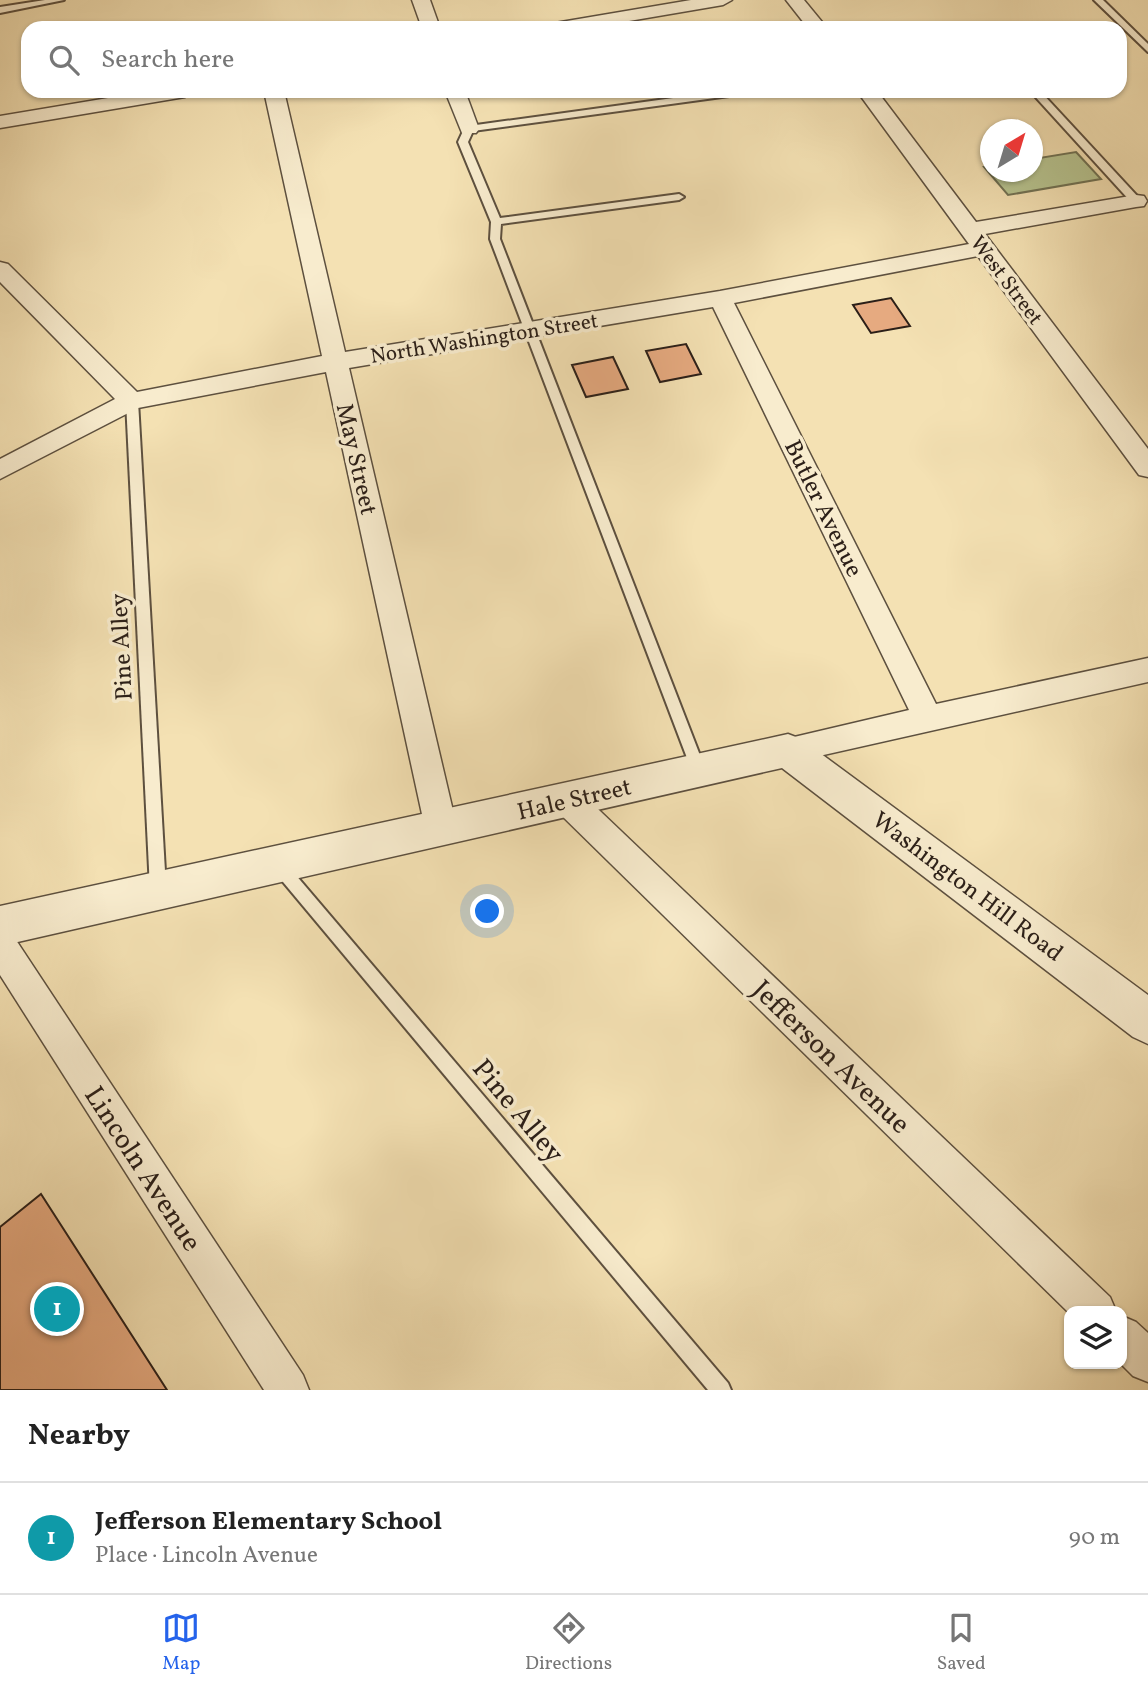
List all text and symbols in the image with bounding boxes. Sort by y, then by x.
search box [21,21,1127,98]
icon: search [45,41,83,79]
text: Search here [101,42,234,78]
north arrow [980,119,1043,182]
street label: West Street [963,230,1049,332]
street label: North Washington Street [368,307,600,372]
street label: May Street [326,400,384,519]
street label: Butler Avenue [774,435,870,583]
street label: Pine Alley [103,593,143,701]
street label: Hale Street [514,771,635,831]
street label: Washington Hill Road [864,804,1069,971]
your location [470,894,504,928]
street label: Jefferson Avenue [742,972,918,1144]
street label: Pine Alley [462,1051,572,1172]
street label: Lincoln Avenue [74,1079,210,1260]
pin: 1 [34,1283,80,1335]
map controls [1064,1306,1127,1369]
button: layers [1064,1306,1127,1369]
text: Nearby [28,1415,130,1457]
text: Jefferson Elementary School [95,1504,442,1540]
text: 1 [46,1522,56,1554]
text: 90 m [1069,1522,1120,1554]
text: Place · Lincoln Avenue [95,1540,318,1572]
tab: Map [162,1609,200,1677]
tab: Directions [525,1609,612,1677]
tab: Saved [937,1609,986,1677]

